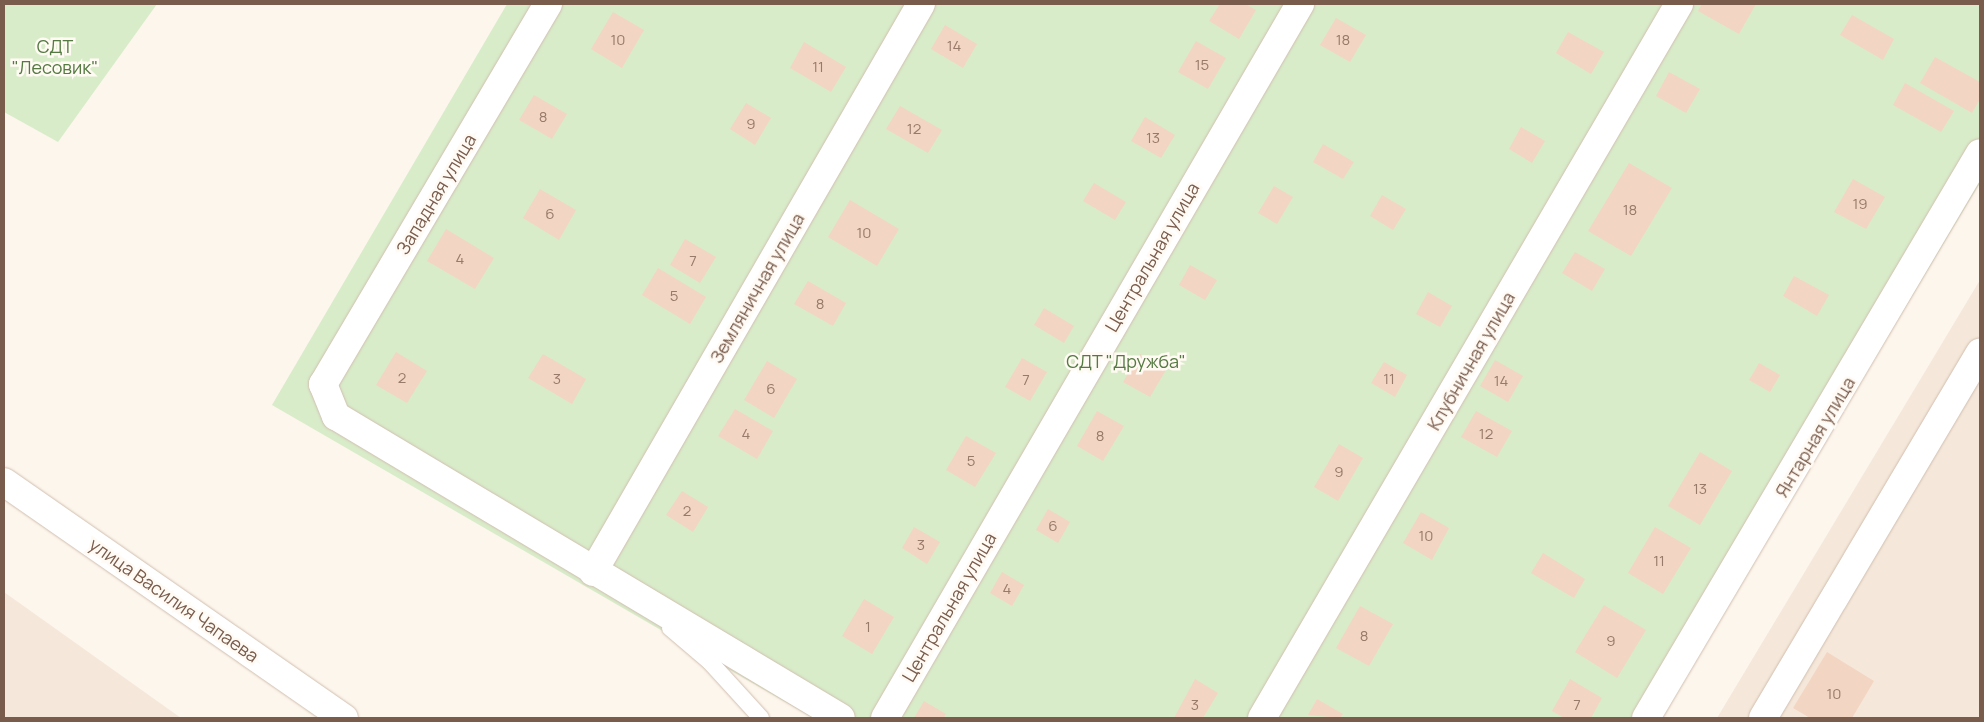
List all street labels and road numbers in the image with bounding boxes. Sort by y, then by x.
street label: Западная улица [392,130,480,258]
street label: Центральная улица [1101,179,1203,335]
street label: Земляничная улица [705,209,809,367]
street label: Клубничная улица [1423,288,1519,434]
street label: Янтарная улица [1771,373,1859,501]
street label: Центральная улица [898,529,1000,685]
street label: улица Василия Чапаева [85,533,263,667]

